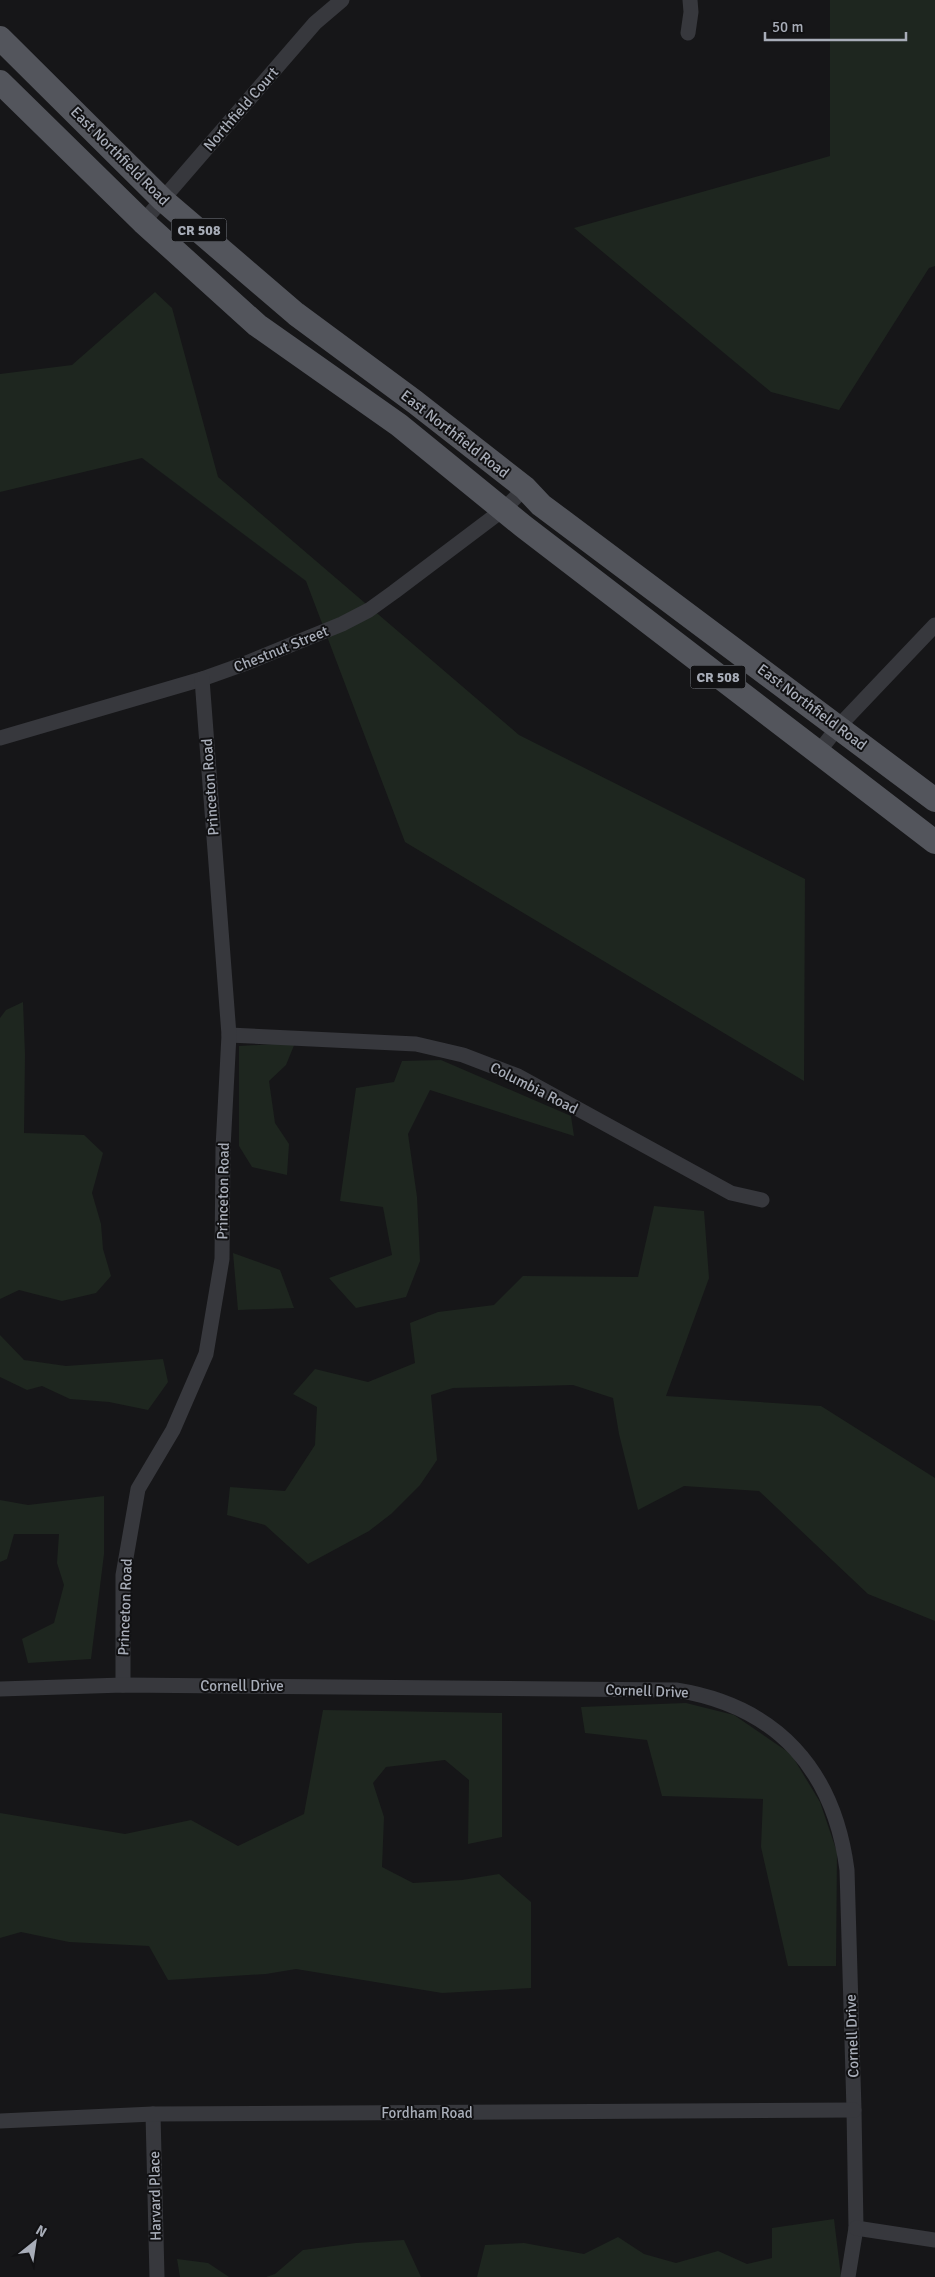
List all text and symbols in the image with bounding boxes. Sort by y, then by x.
scale bar [765,10,906,42]
text: 50 m [772,18,803,36]
street label: Northfield Court [200,63,282,155]
street label: East Northfield Road [67,103,173,209]
road number: CR 508 [172,218,226,242]
street label: East Northfield Road [397,386,513,482]
street label: Chestnut Street [231,622,331,676]
street label: East Northfield Road [754,660,870,754]
road number: CR 508 [690,666,746,689]
street label: Princeton Road [198,738,222,836]
street label: Columbia Road [487,1058,581,1118]
street label: Princeton Road [213,1142,233,1240]
street label: Princeton Road [114,1558,136,1656]
street label: Cornell Drive [200,1677,284,1695]
street label: Cornell Drive [605,1681,689,1701]
street label: Cornell Drive [842,1994,862,2078]
street label: Fordham Road [381,2104,473,2122]
street label: Harvard Place [145,2151,165,2241]
north arrow [10,2217,60,2267]
text: N [33,2221,50,2241]

